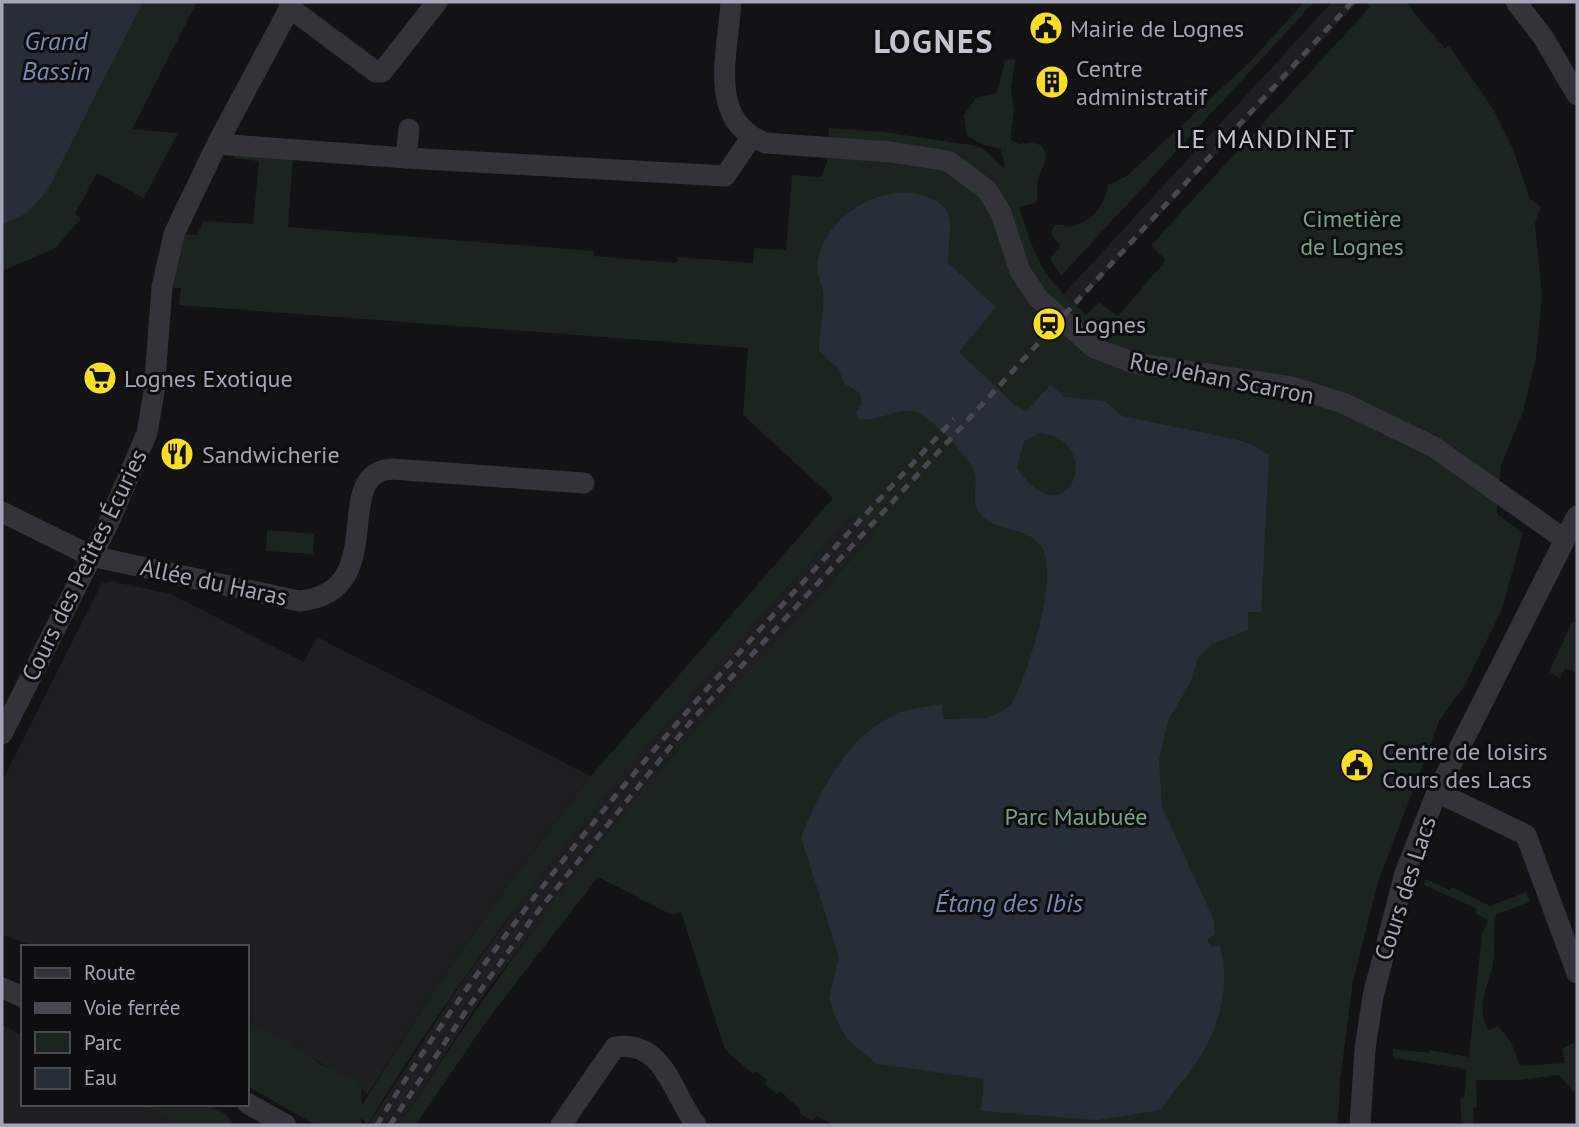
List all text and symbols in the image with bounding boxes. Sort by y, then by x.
public building icon: Mairie de Lognes [1027,9,1065,47]
place label: Mairie de Lognes [1070,13,1244,44]
district label: LOGNES [873,20,995,62]
water label: Grand Bassin [22,24,90,87]
place label: Centre administratif [1076,53,1208,112]
building icon: Centre administratif [1033,63,1071,101]
district label: LE MANDINET [1176,122,1356,155]
park label: Cimetière de Lognes [1300,203,1404,262]
station icon: Lognes [1030,305,1068,343]
place label: Lognes [1074,309,1146,340]
street label: Rue Jehan Scarron [1127,345,1317,411]
supermarket icon: Lognes Exotique [81,359,119,397]
place label: Lognes Exotique [124,363,293,394]
restaurant icon: Sandwicherie [158,435,196,473]
place label: Sandwicherie [202,439,340,470]
street label: Cours des Petites Écuries [14,444,154,686]
street label: Allée du Haras [138,551,290,613]
place label: Centre de loisirs Cours des Lacs [1382,736,1548,795]
public building icon: Centre de loisirs Cours des Lacs [1338,746,1376,784]
park label: Parc Maubuée [1004,801,1148,832]
street label: Cours des Lacs [1367,812,1443,964]
water label: Étang des Ibis [935,886,1084,919]
legend [21,945,248,1106]
text: Route [84,959,136,986]
text: Voie ferrée [83,994,180,1021]
text: Parc [84,1029,122,1056]
text: Eau [84,1064,117,1091]

